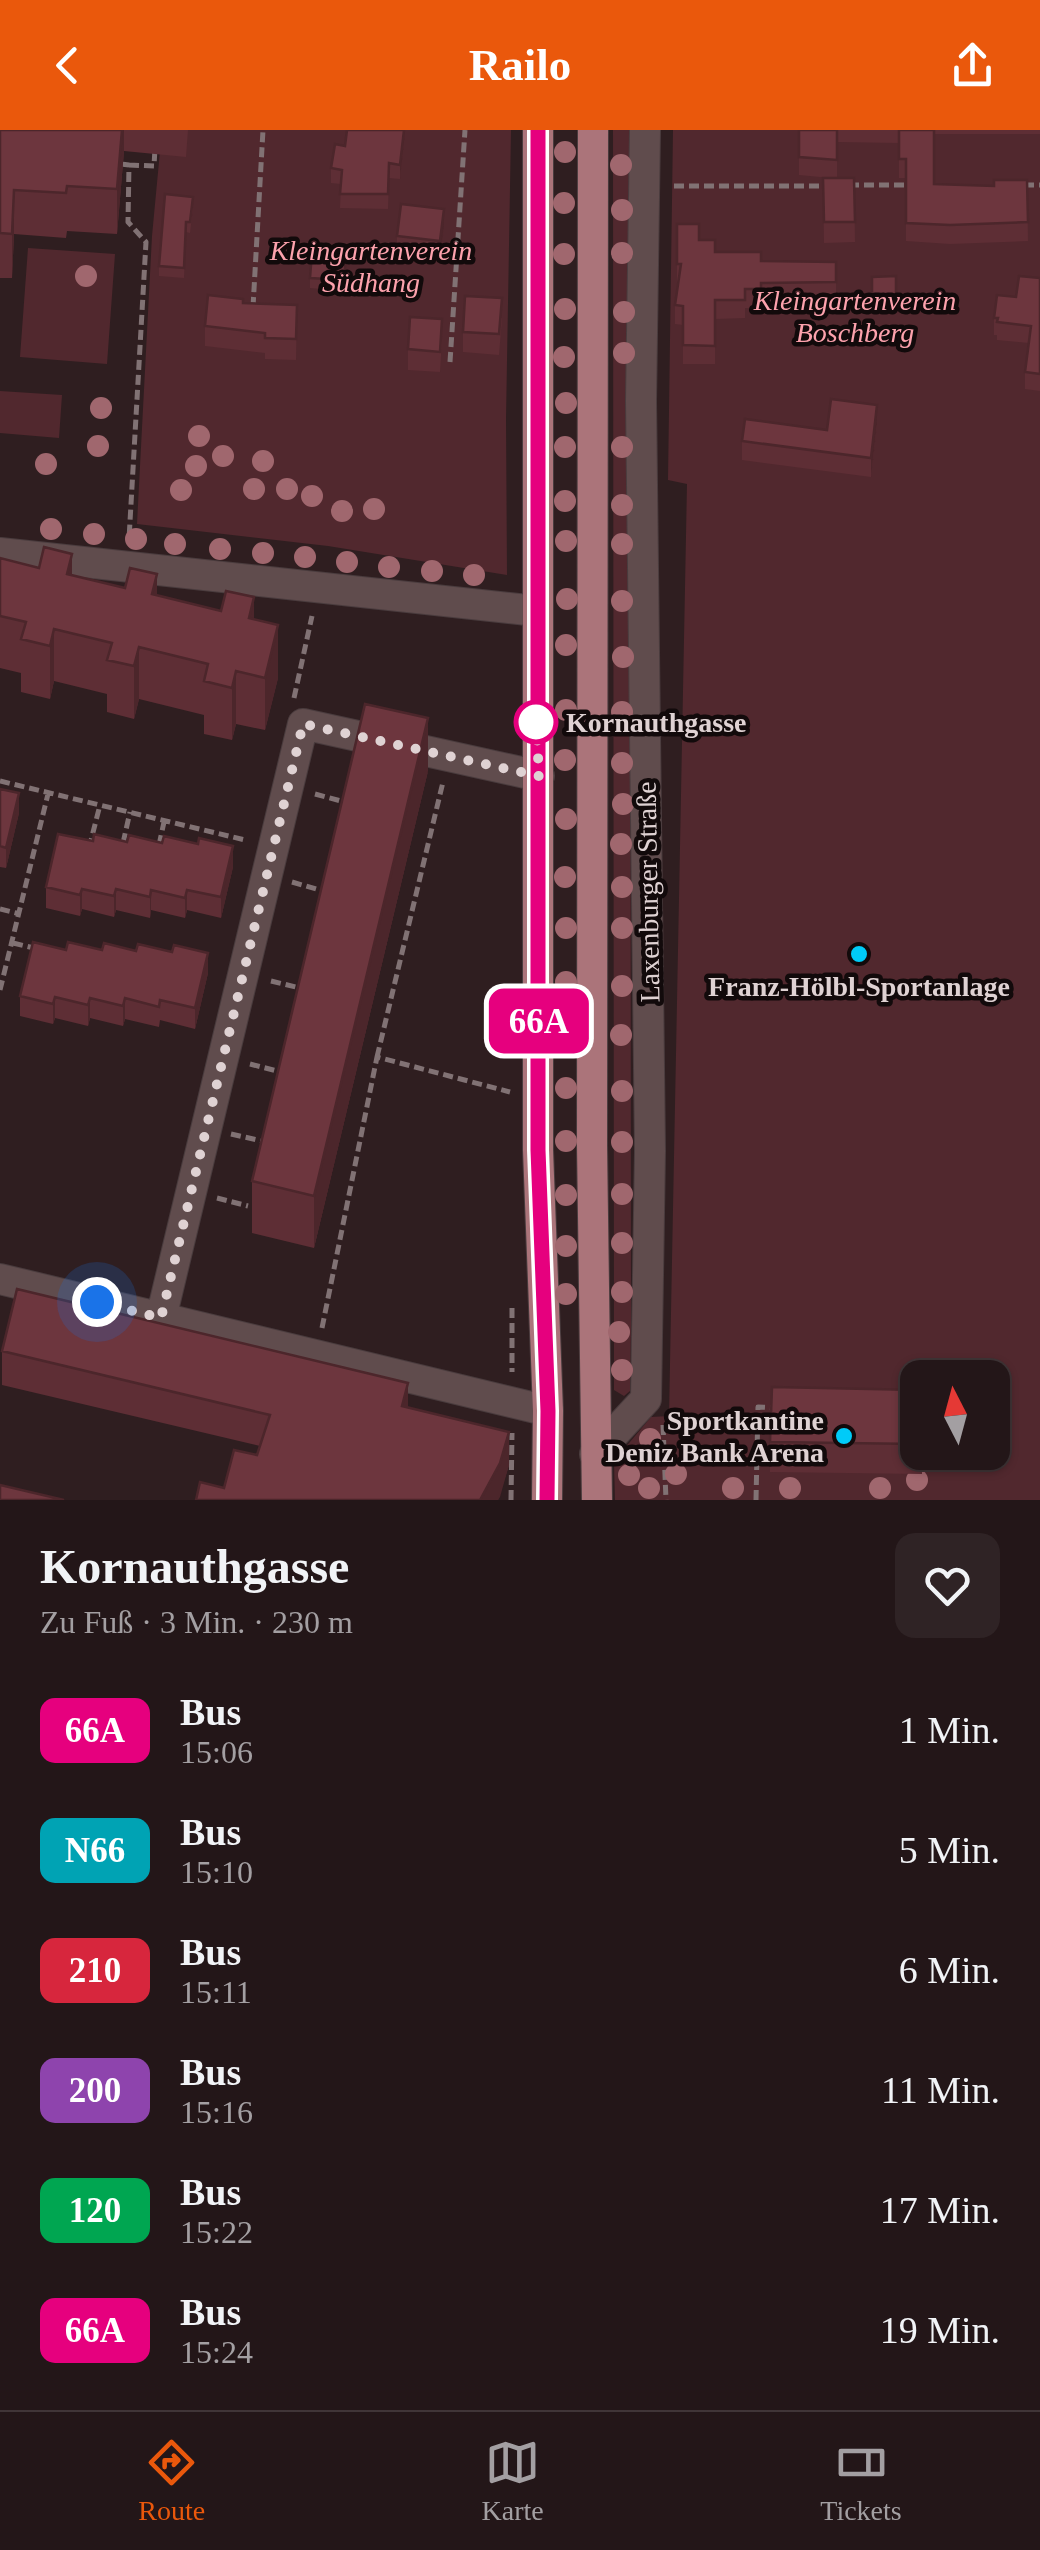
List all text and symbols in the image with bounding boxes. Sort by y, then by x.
icon: back [40,38,95,93]
icon: share [945,38,1000,93]
text: Railo [469,40,571,90]
park label: Kleingartenverein Südhang [269,235,472,298]
park label: Kleingartenverein Boschberg [753,285,956,348]
marker: Kornauthgasse [515,701,557,743]
place label: Kornauthgasse [566,707,746,738]
street label: Laxenburger Straße [631,781,665,1003]
marker: Franz-Hölbl-Sportanlage [848,943,870,965]
place label: Franz-Hölbl-Sportanlage [708,971,1010,1002]
line badge: 66A [482,988,596,1054]
text: 66A [509,1002,569,1041]
your location [72,1277,122,1327]
north arrow [900,1360,1010,1470]
map controls [900,1360,1010,1470]
place label: Sportkantine Deniz Bank Arena [605,1405,824,1468]
marker: Sportkantine Deniz Bank Arena [833,1425,855,1447]
button: heart [895,1533,1000,1638]
text: Kornauthgasse [40,1540,349,1593]
text: Zu Fuß · 3 Min. · 230 m [40,1604,353,1640]
text: Bus [180,1691,241,1733]
text: 1 Min. [899,1709,1000,1751]
text: 66A [65,1711,125,1750]
text: 15:06 [180,1734,253,1770]
text: Bus [180,1811,241,1853]
text: 5 Min. [899,1829,1000,1871]
text: N66 [65,1831,125,1870]
text: 15:10 [180,1854,253,1890]
text: Bus [180,1931,241,1973]
text: 6 Min. [899,1949,1000,1991]
text: 210 [69,1951,121,1990]
text: 15:11 [180,1974,252,2010]
text: Bus [180,2051,241,2093]
text: 11 Min. [881,2069,1000,2111]
text: 200 [69,2071,121,2110]
text: 15:16 [180,2094,253,2130]
text: Bus [180,2171,241,2213]
text: 17 Min. [880,2189,1000,2231]
text: 120 [69,2191,121,2230]
text: 15:22 [180,2214,253,2250]
text: Bus [180,2291,241,2333]
text: 19 Min. [880,2309,1000,2351]
text: 66A [65,2311,125,2350]
text: 15:24 [180,2334,253,2370]
tab: Route [138,2435,205,2527]
tab: Karte [482,2435,544,2527]
tab: Tickets [820,2435,902,2527]

